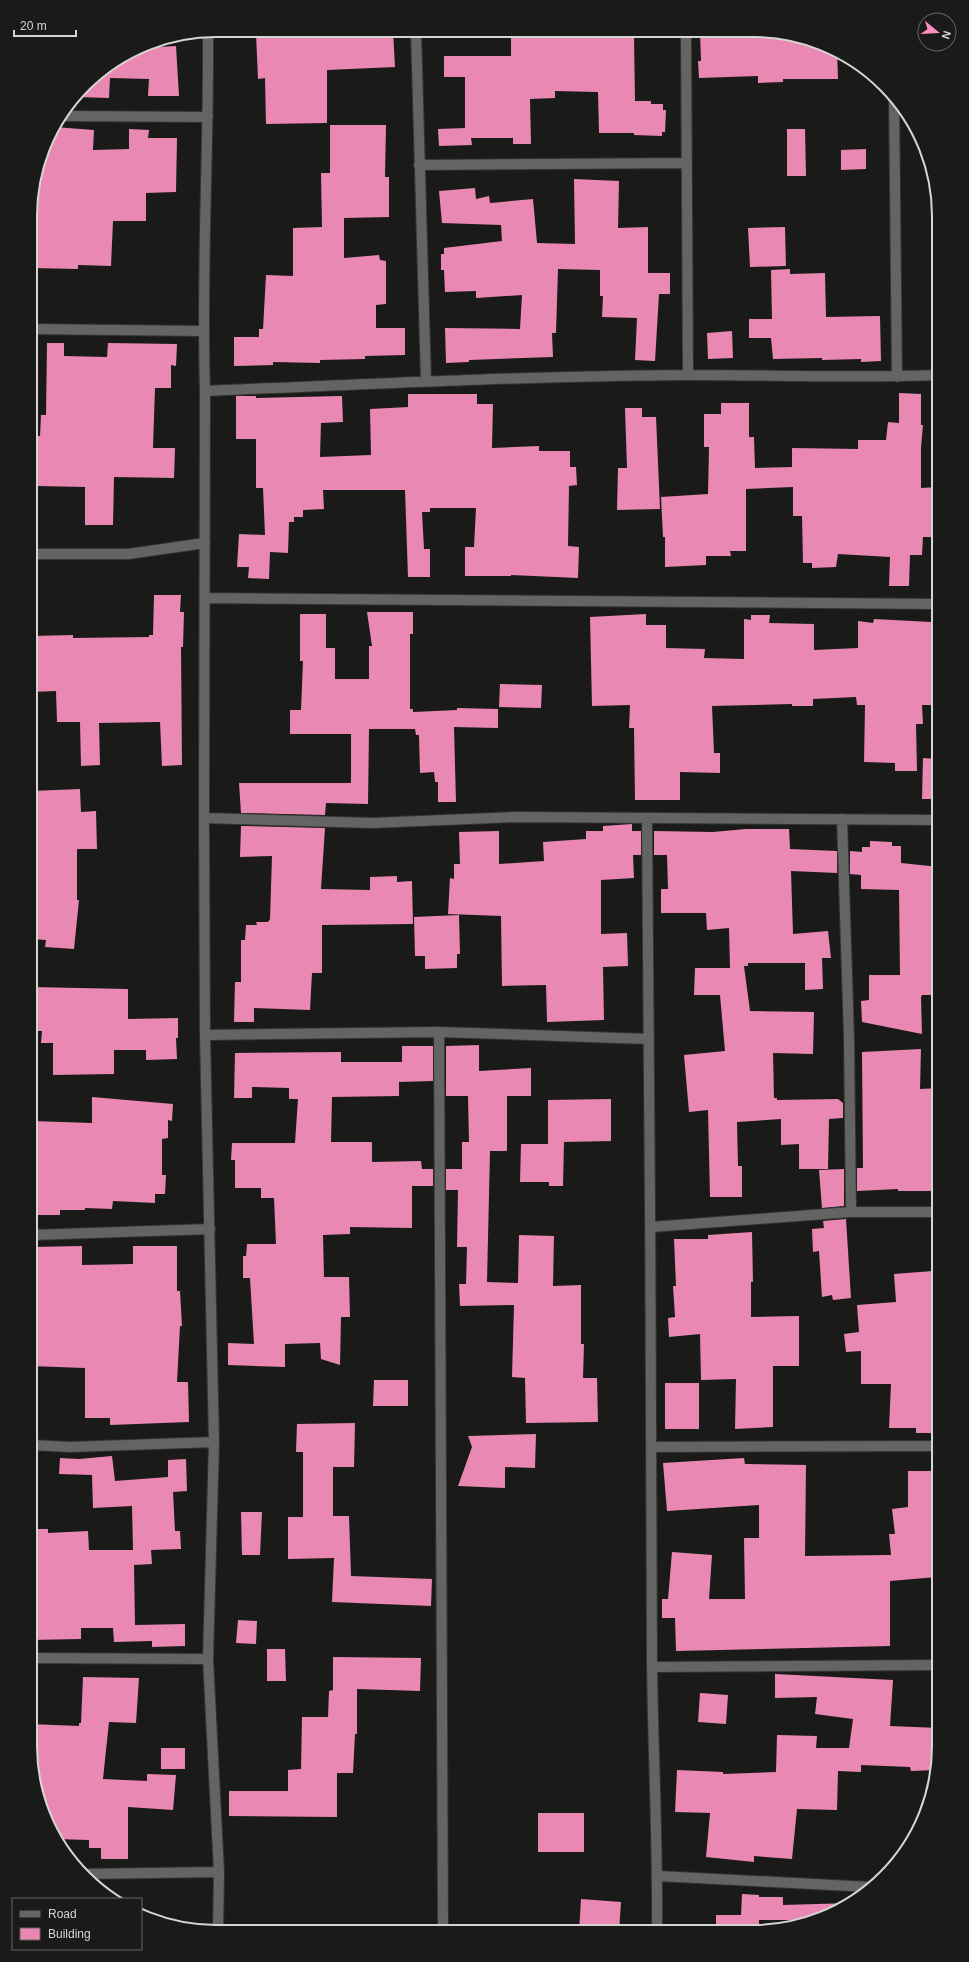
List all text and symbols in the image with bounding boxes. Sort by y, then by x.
scale bar [14,12,76,38]
north arrow [917,12,957,52]
text: 20 m [20,19,47,33]
text: N [940,29,953,41]
legend [12,1898,142,1950]
text: Road [48,1907,77,1921]
text: Building [48,1927,91,1941]

